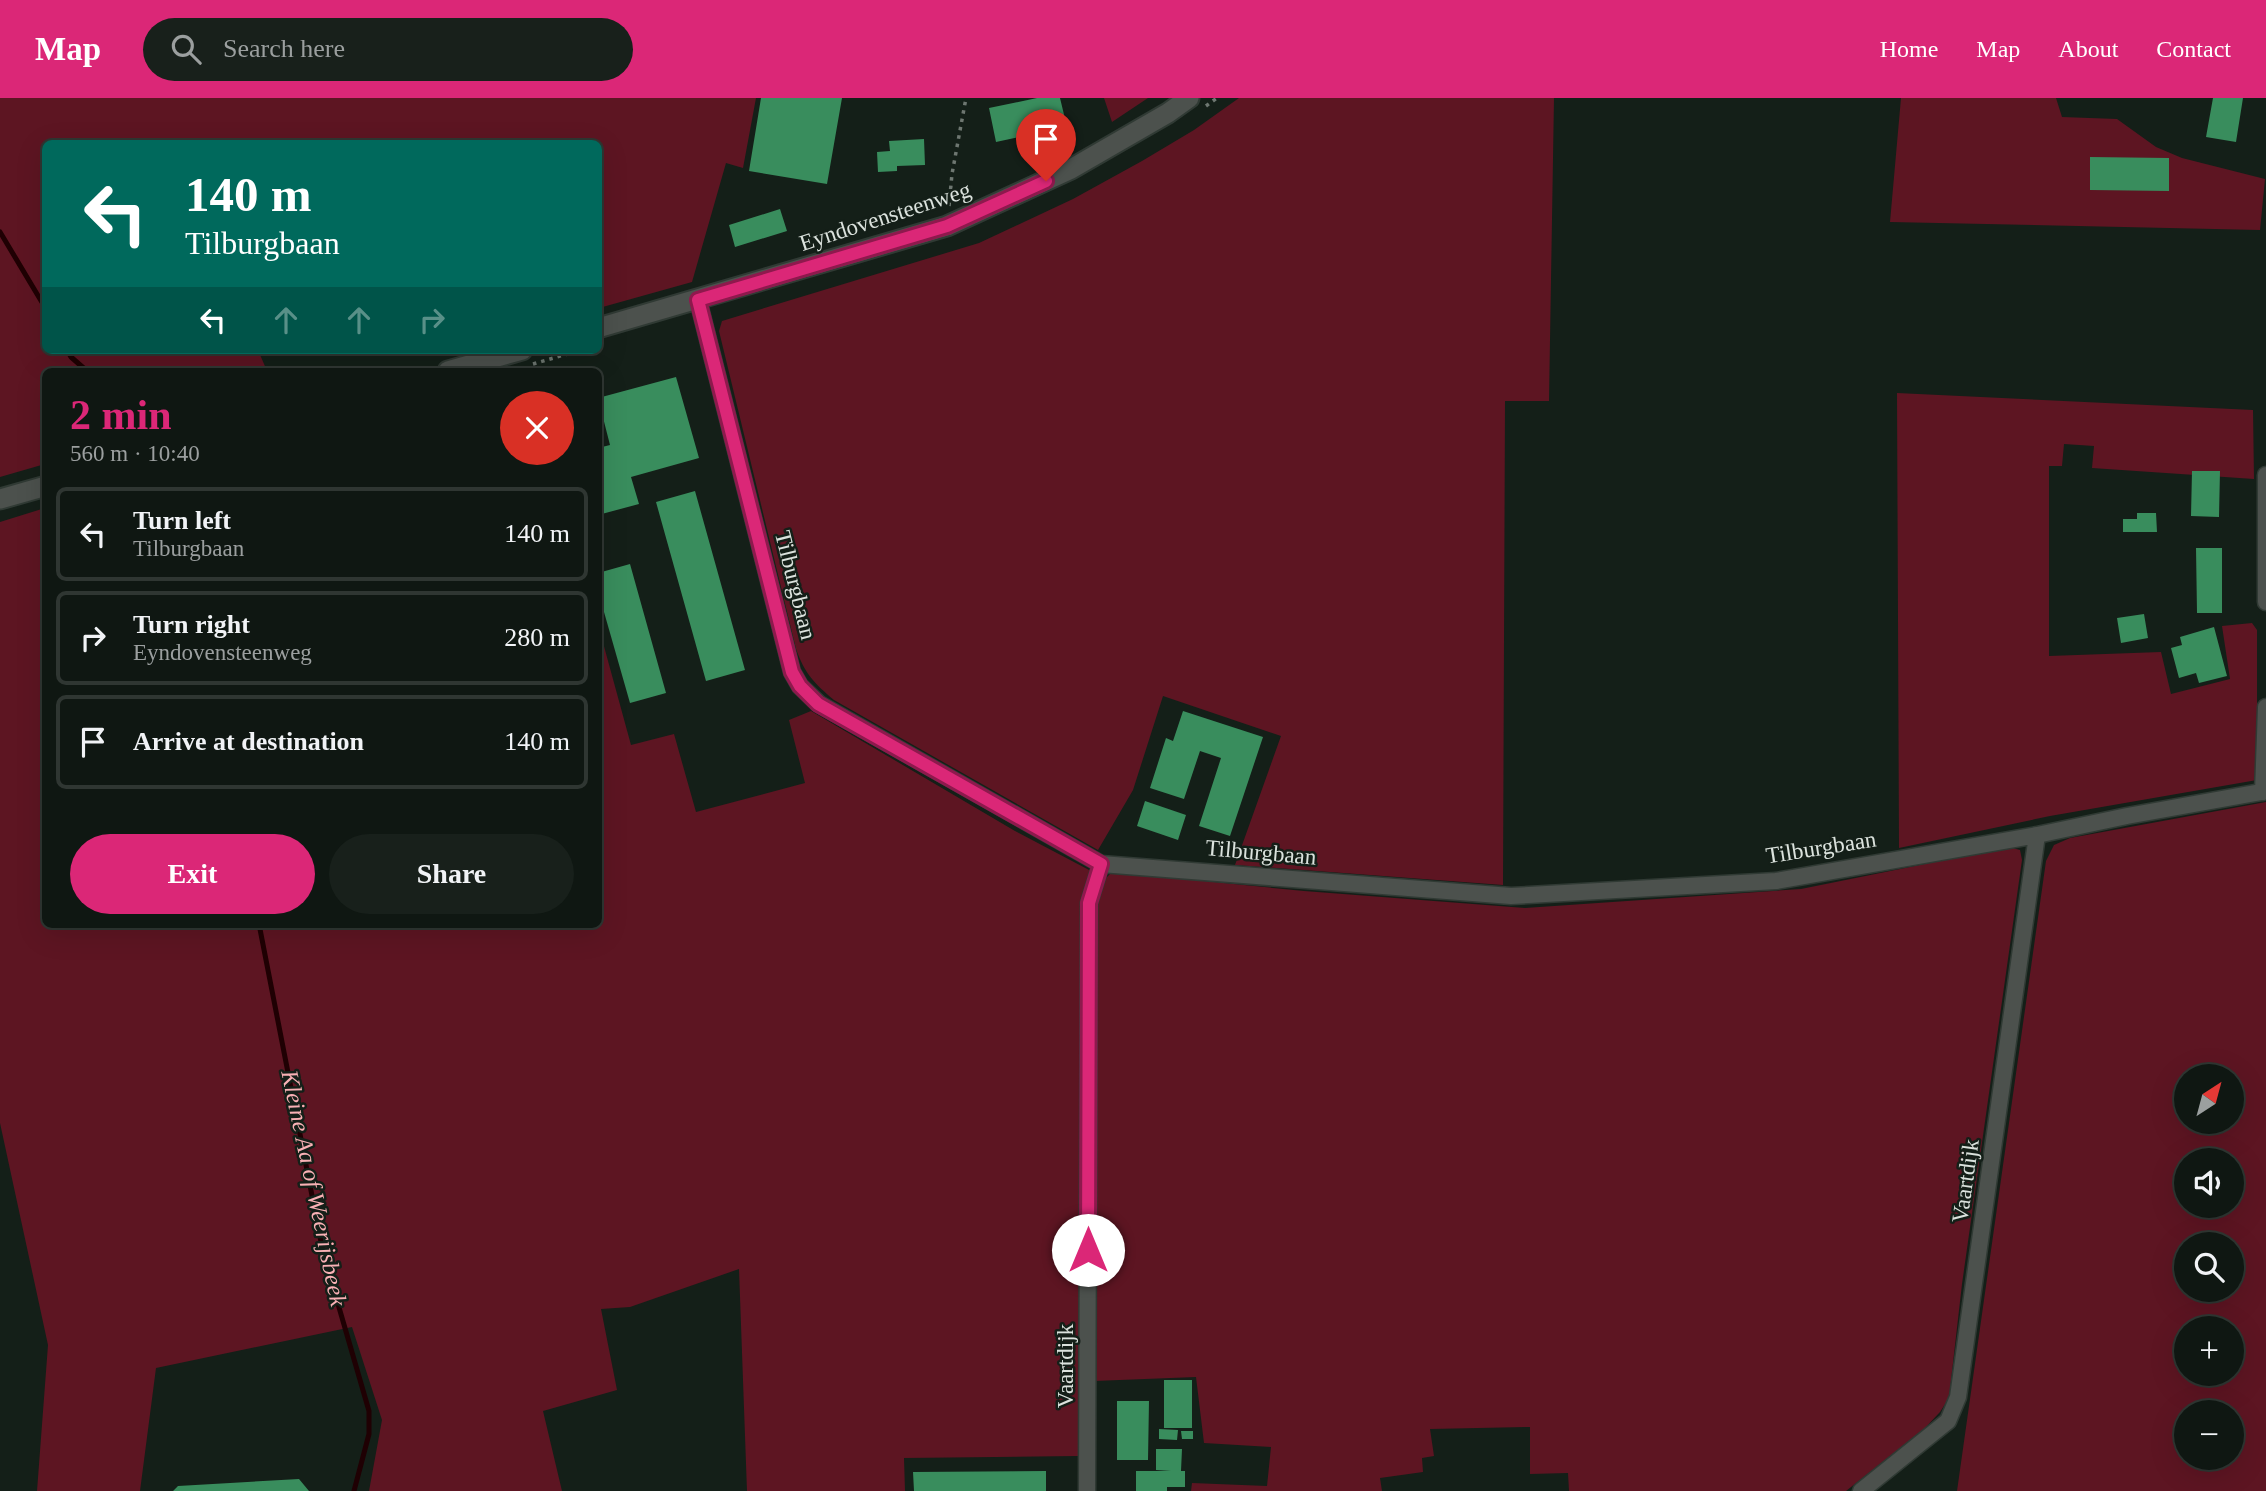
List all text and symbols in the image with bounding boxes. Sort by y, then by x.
search box [143,18,633,81]
icon: search [167,30,205,68]
text: Map [35,31,101,67]
text: Search here [223,34,345,63]
text: Home [1880,36,1938,62]
text: Map [1976,36,2020,62]
text: About [2058,36,2118,62]
text: Contact [2156,36,2231,62]
pin [1016,109,1076,181]
icon: arrive [1027,120,1065,158]
text: 140 m [185,167,312,222]
icon: left [70,168,161,259]
street label: Eyndovensteenweg [796,177,975,256]
text: Tilburgbaan [185,225,340,261]
icon: left [194,301,232,339]
icon: ahead [267,301,305,339]
icon: ahead [340,301,378,339]
icon: right [413,301,451,339]
button: close [500,391,574,465]
text: 2 min [70,392,172,438]
text: 560 m · 10:40 [70,441,200,466]
text: Turn left [133,506,231,535]
icon: left [74,515,112,553]
text: 140 m [504,519,570,548]
street label: Tilburgbaan [770,528,821,643]
text: Tilburgbaan [133,536,244,561]
text: Turn right [133,610,250,639]
icon: right [74,619,112,657]
text: 280 m [504,623,570,652]
text: Eyndovensteenweg [133,640,312,665]
icon: arrive [74,723,112,761]
text: Arrive at destination [133,727,364,756]
text: 140 m [504,727,570,756]
street label: Tilburgbaan [1764,826,1878,869]
button: Exit [70,834,315,914]
button: Share [329,834,574,914]
street label: Tilburgbaan [1204,835,1318,870]
north arrow [2174,1064,2244,1134]
map controls [2174,1064,2244,1470]
water label: Kleine Aa of Weerijsbeek [276,1067,352,1309]
street label: Vaartdijk [1947,1137,1984,1225]
button: sound [2174,1148,2244,1218]
position arrow [1051,1213,1125,1287]
button: search [2174,1232,2244,1302]
button: + [2174,1316,2244,1386]
street label: Vaartdijk [1053,1323,1078,1408]
button: − [2174,1400,2244,1470]

